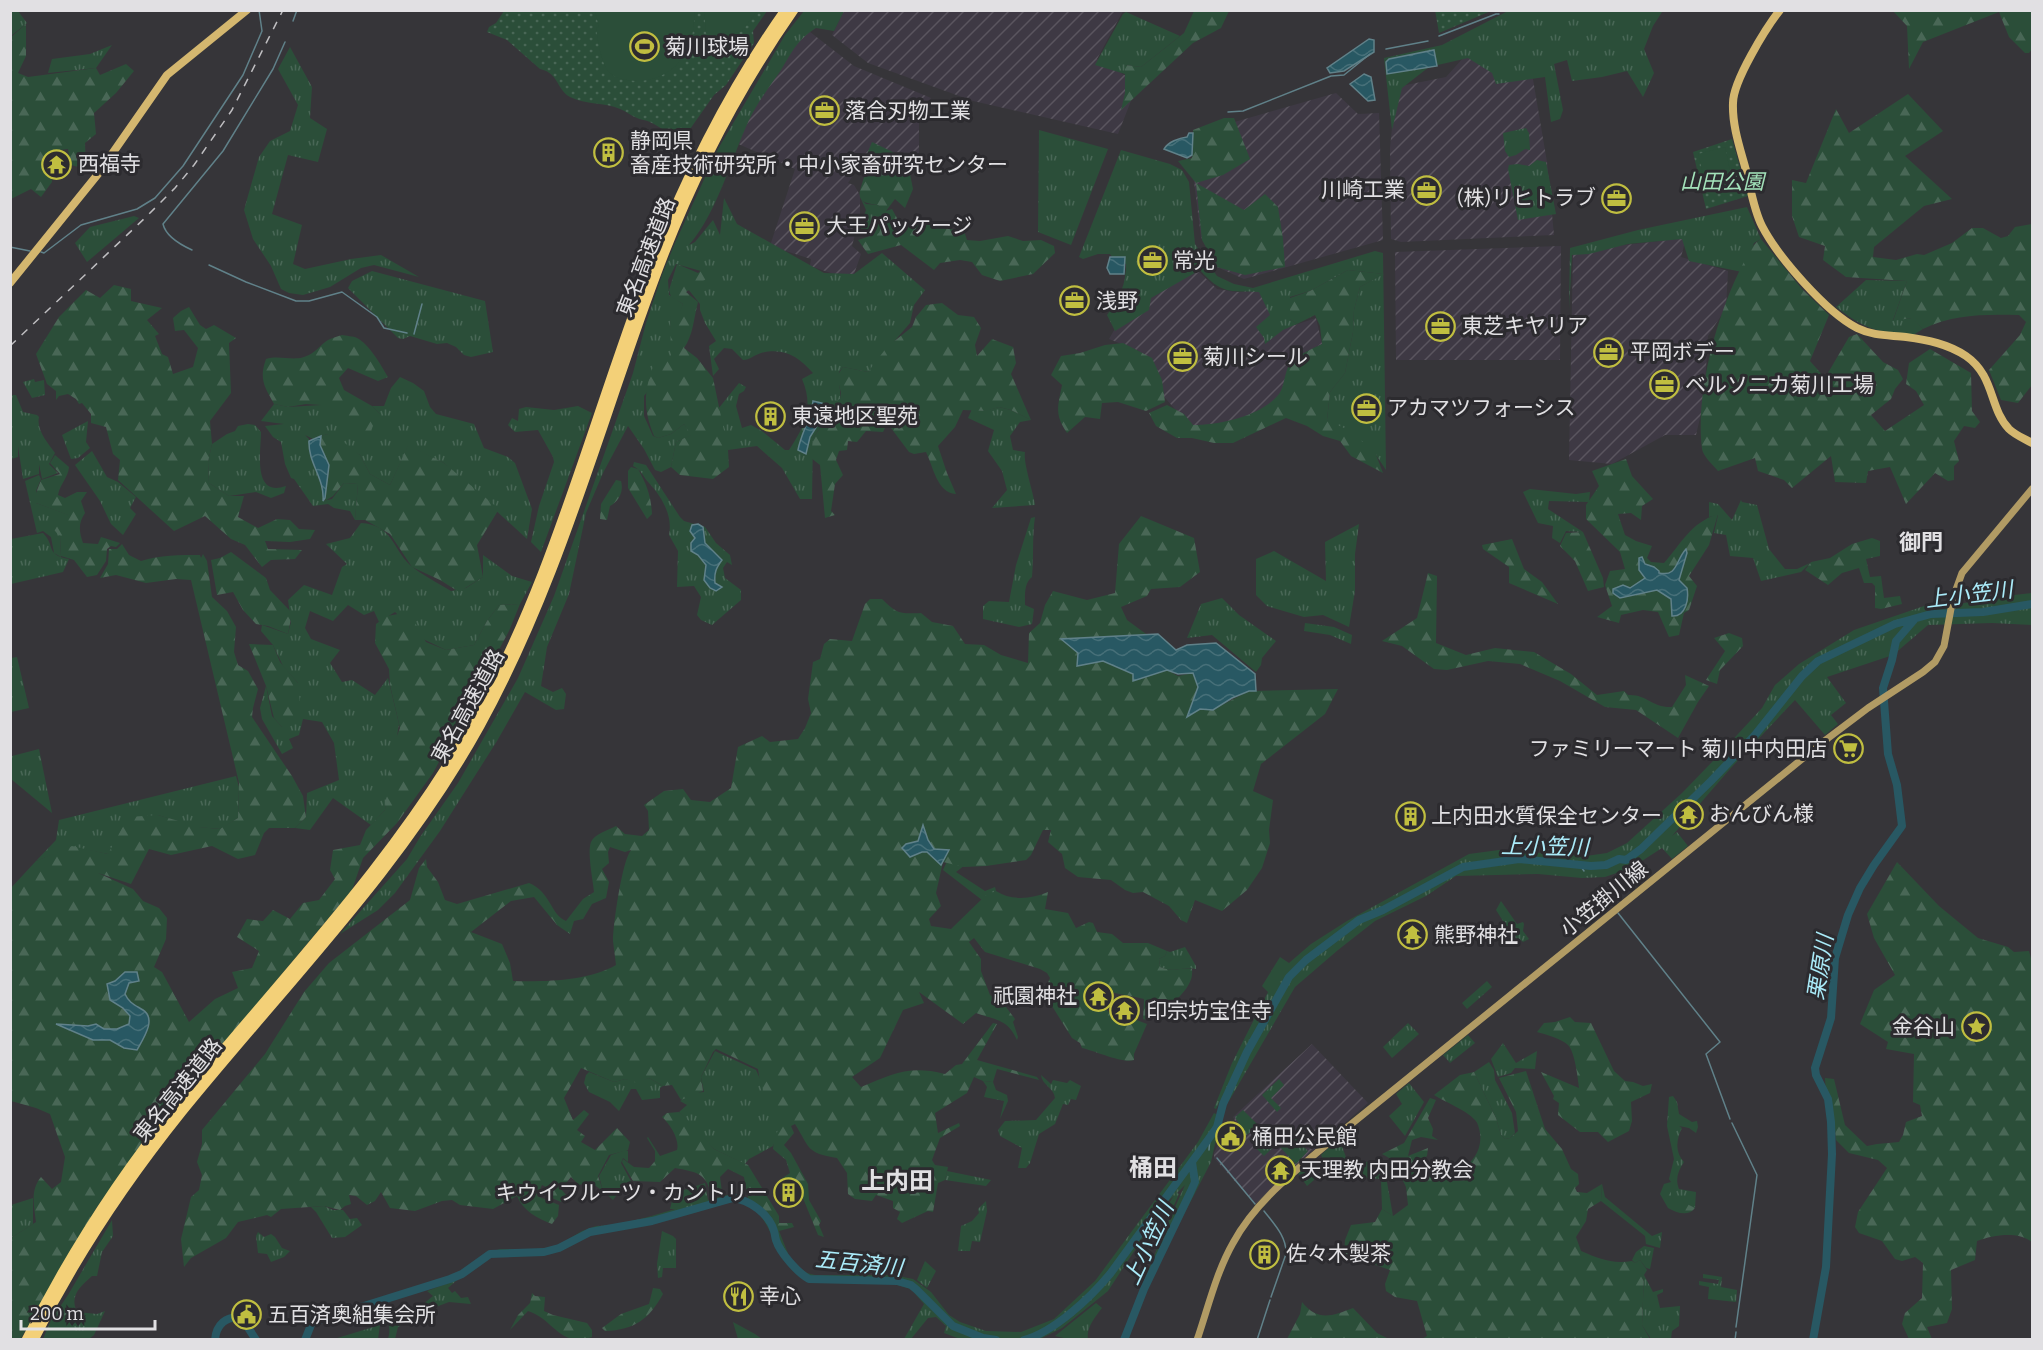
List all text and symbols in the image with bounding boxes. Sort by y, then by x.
sports icon: 菊川球場 [628,31,660,63]
place label: 菊川球場 [665,34,749,60]
office icon: 落合刃物工業 [808,95,840,127]
place label: 落合刃物工業 [845,98,971,124]
place label: 静岡県 畜産技術研究所・中小家畜研究センター [630,128,1008,178]
building icon: 静岡県 畜産技術研究所・中小家畜研究センター [593,137,625,169]
temple icon: 西福寺 [41,148,73,180]
place label: 西福寺 [78,151,141,177]
park label: 山田公園 [1680,169,1767,195]
office icon: 川崎工業 [1410,174,1442,206]
place label: 川崎工業 [1321,177,1405,203]
office icon: (株)リヒトラブ [1601,182,1633,214]
place label: (株)リヒトラブ [1457,185,1596,211]
street label: 東名高速道路 [611,194,681,320]
office icon: 大王パッケージ [789,210,821,242]
place label: 大王パッケージ [826,213,973,239]
office icon: 常光 [1136,245,1168,277]
place label: 常光 [1173,248,1215,274]
office icon: 浅野 [1059,285,1091,317]
place label: 浅野 [1096,288,1138,314]
office icon: 東芝キヤリア [1425,310,1457,342]
place label: 東芝キヤリア [1462,313,1588,339]
office icon: 平岡ボデー [1593,336,1625,368]
place label: 平岡ボデー [1630,339,1735,365]
office icon: 菊川シール [1166,341,1198,373]
place label: 菊川シール [1203,344,1308,370]
office icon: ベルソニカ菊川工場 [1648,369,1680,401]
place label: ベルソニカ菊川工場 [1685,372,1874,398]
office icon: アカマツフォーシス [1350,392,1382,424]
place label: アカマツフォーシス [1387,395,1576,421]
building icon: 東遠地区聖苑 [755,400,787,432]
place label: 東遠地区聖苑 [792,403,918,429]
district label: 御門 [1899,529,1943,556]
water label: 上小笠川 [1924,575,2016,613]
street label: 東名高速道路 [426,645,510,767]
supermarket icon: ファミリーマート 菊川中内田店 [1832,733,1864,765]
place label: ファミリーマート 菊川中内田店 [1529,736,1827,762]
temple icon: おんびん様 [1672,798,1704,830]
building icon: 上内田水質保全センター [1394,800,1426,832]
place label: おんびん様 [1709,801,1814,827]
place label: 上内田水質保全センター [1431,803,1662,829]
water label: 上小笠川 [1501,832,1591,861]
street label: 小笠掛川線 [1555,856,1653,942]
temple icon: 熊野神社 [1397,919,1429,951]
place label: 熊野神社 [1434,922,1518,948]
water label: 栗原川 [1802,930,1839,1002]
temple icon: 祇園神社 [1082,980,1114,1012]
place label: 祇園神社 [993,983,1077,1009]
temple icon: 印宗坊宝住寺 [1109,995,1141,1027]
place label: 印宗坊宝住寺 [1146,998,1272,1024]
place icon: 金谷山 [1960,1011,1992,1043]
place label: 金谷山 [1892,1014,1955,1040]
street label: 東名高速道路 [128,1033,228,1147]
public building icon: 桶田公民館 [1215,1121,1247,1153]
place label: 桶田公民館 [1252,1124,1357,1150]
district label: 桶田 [1129,1154,1177,1182]
temple icon: 天理教 内田分教会 [1264,1154,1296,1186]
place label: 天理教 内田分教会 [1301,1157,1473,1183]
district label: 上内田 [861,1167,933,1195]
building icon: キウイフルーツ・カントリー [773,1177,805,1209]
place label: キウイフルーツ・カントリー [495,1180,768,1206]
water label: 上小笠川 [1118,1196,1180,1289]
building icon: 佐々木製茶 [1249,1238,1281,1270]
place label: 佐々木製茶 [1286,1241,1391,1267]
water label: 五百済川 [814,1245,906,1282]
restaurant icon: 幸心 [722,1280,754,1312]
place label: 幸心 [759,1283,801,1309]
scale bar [21,1293,154,1331]
public building icon: 五百済奥組集会所 [231,1299,263,1331]
place label: 五百済奥組集会所 [268,1302,436,1328]
text: 200 m [30,1303,84,1325]

